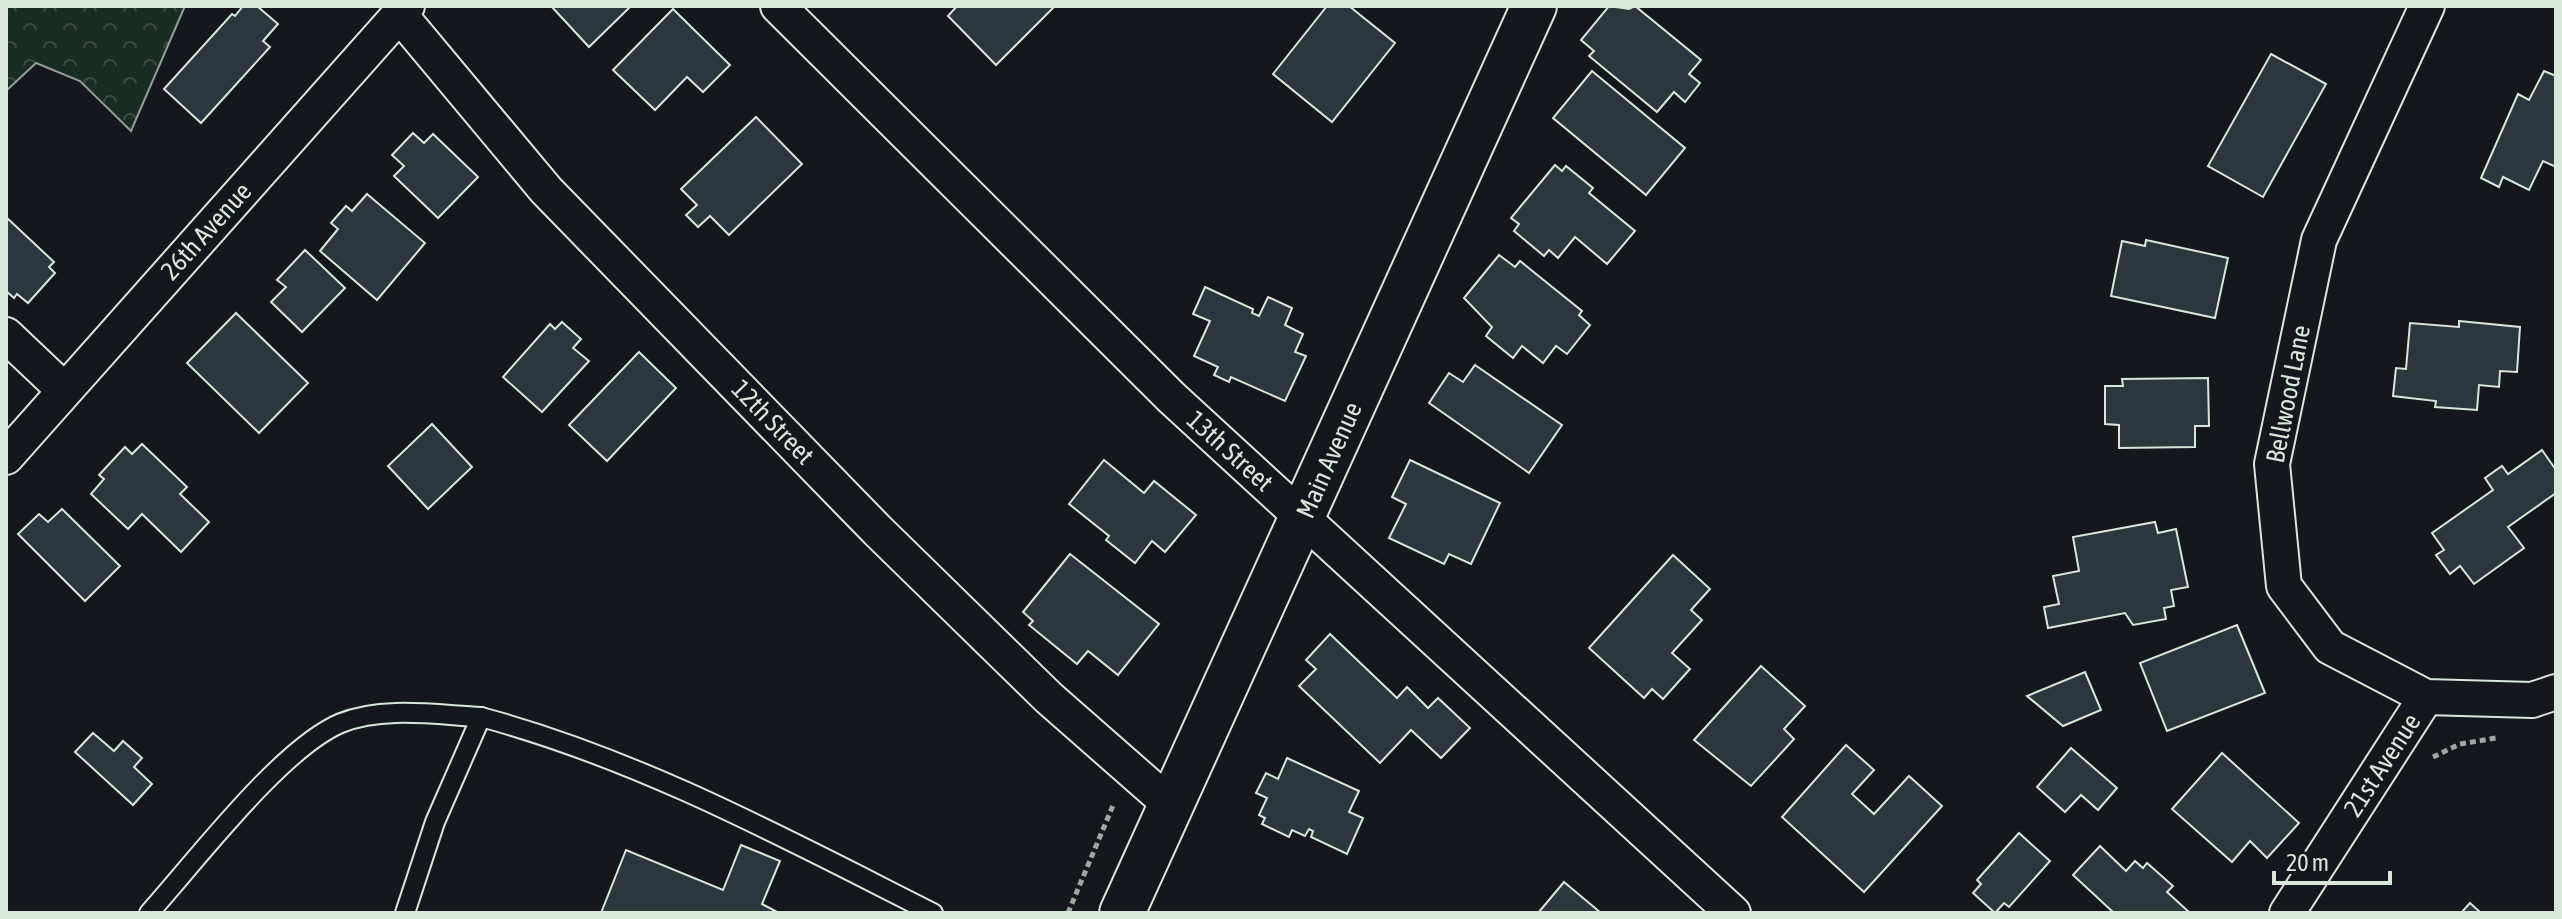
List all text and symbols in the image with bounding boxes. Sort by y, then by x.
street label: 26th Avenue [155,176,257,286]
street label: Bellwood Lane [2260,323,2316,465]
street label: 12th Street [726,374,820,470]
street label: Main Avenue [1290,397,1368,523]
street label: 13th Street [1181,405,1279,497]
street label: 21st Avenue [2338,708,2426,822]
scale bar [2274,835,2390,885]
text: 20 m [2286,849,2329,876]

